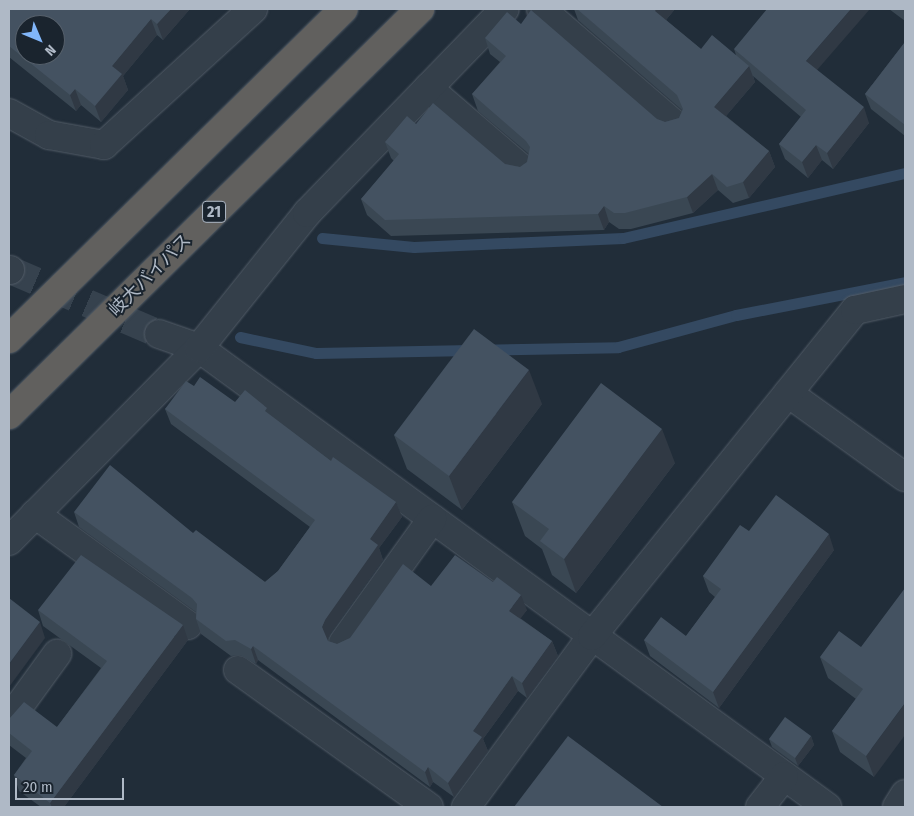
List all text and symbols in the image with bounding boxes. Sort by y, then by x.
north arrow [15,15,65,65]
text: N [41,41,59,59]
road number: 21 [202,198,226,226]
street label: 岐大バイパス [104,229,196,321]
scale bar [18,768,126,800]
text: 20 m [23,778,53,796]

